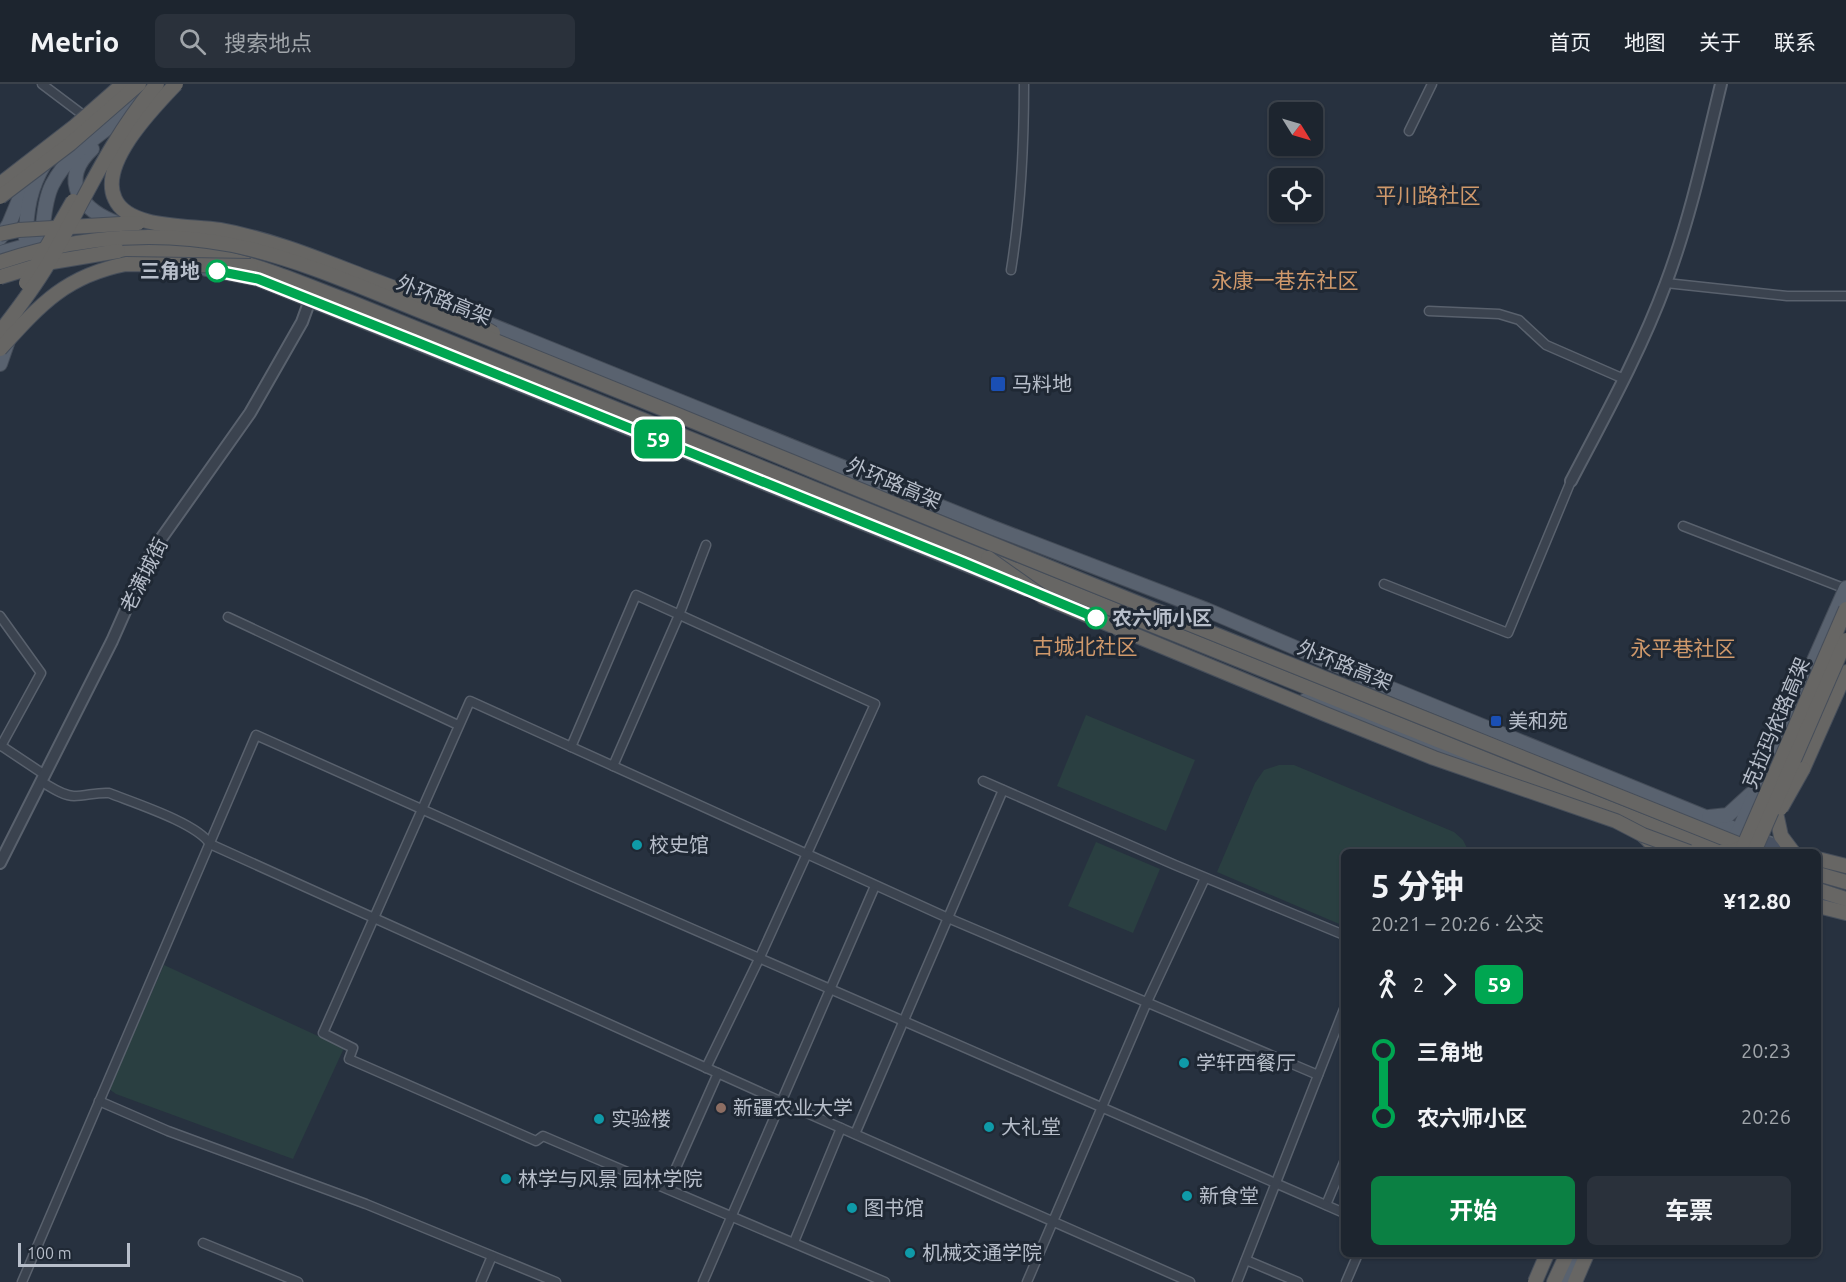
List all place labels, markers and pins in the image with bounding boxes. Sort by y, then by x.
place label: 三角地 [140,259,200,282]
marker: 三角地 [206,260,228,282]
place label: 马料地 [1012,372,1072,395]
marker: 马料地 [989,375,1007,393]
place label: 农六师小区 [1112,606,1212,629]
marker: 农六师小区 [1085,607,1107,629]
place label: 美和苑 [1508,709,1568,732]
marker: 美和苑 [1489,714,1503,728]
place label: 校史馆 [649,833,709,856]
marker: 校史馆 [630,838,644,852]
place label: 学轩西餐厅 [1196,1051,1296,1074]
marker: 学轩西餐厅 [1177,1056,1191,1070]
place label: 新疆农业大学 [733,1096,853,1119]
marker: 新疆农业大学 [714,1101,728,1115]
place label: 实验楼 [611,1107,671,1130]
marker: 实验楼 [592,1112,606,1126]
place label: 大礼堂 [1001,1115,1061,1138]
marker: 大礼堂 [982,1120,996,1134]
place label: 林学与风景 园林学院 [518,1167,703,1190]
marker: 林学与风景 园林学院 [499,1172,513,1186]
place label: 新食堂 [1199,1184,1259,1207]
marker: 新食堂 [1180,1189,1194,1203]
place label: 图书馆 [864,1196,924,1219]
marker: 图书馆 [845,1201,859,1215]
place label: 机械交通学院 [922,1241,1042,1264]
marker: 机械交通学院 [903,1246,917,1260]

